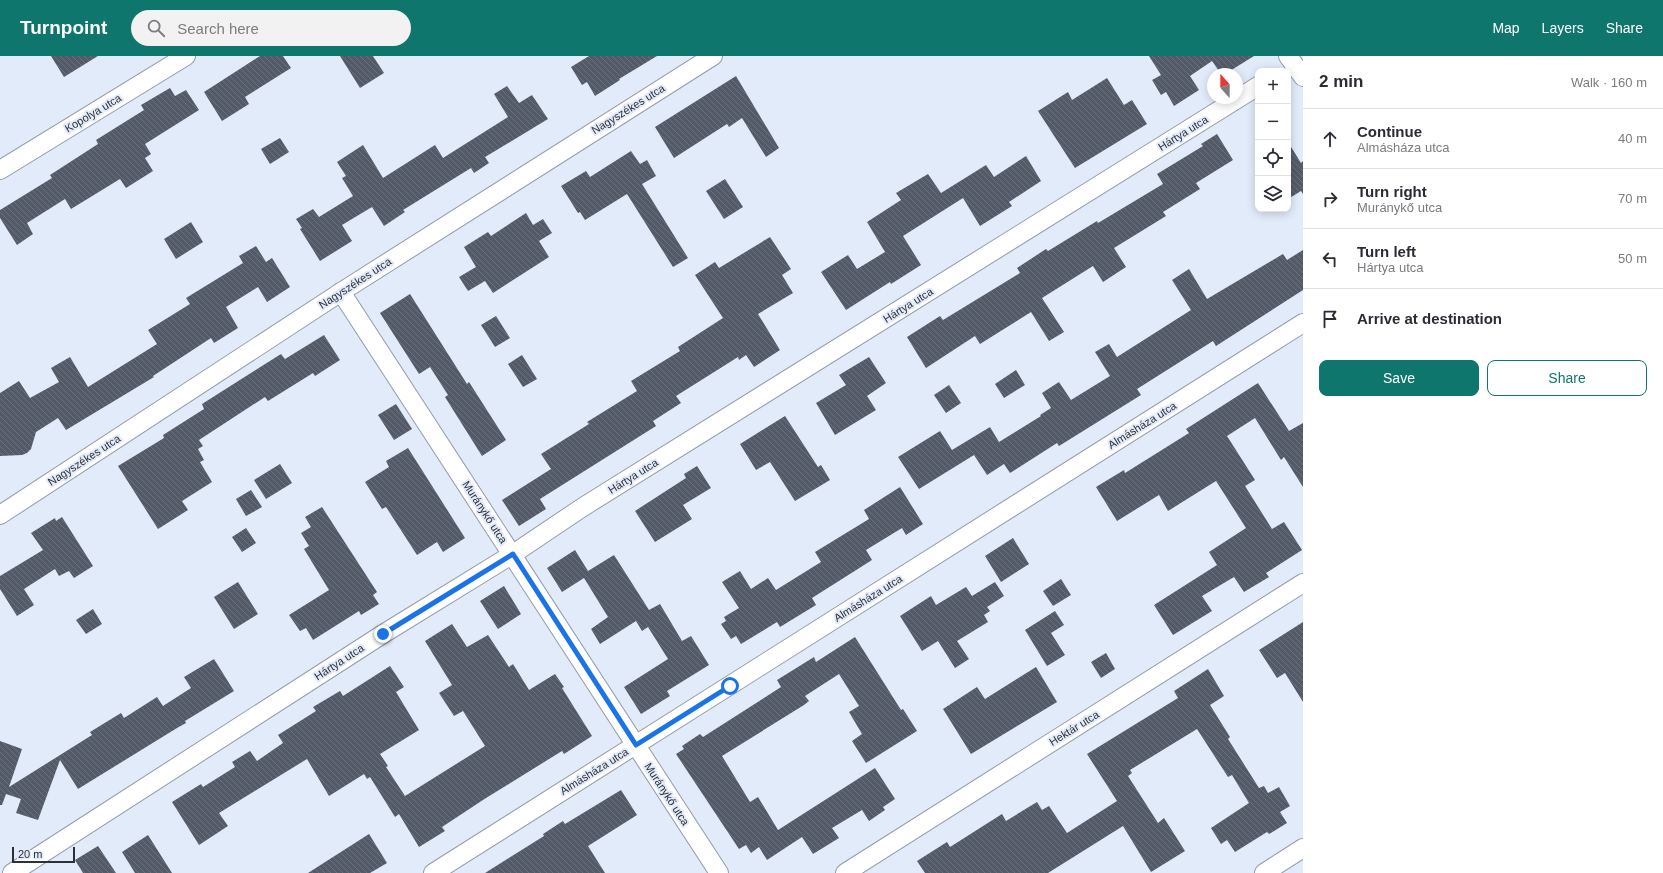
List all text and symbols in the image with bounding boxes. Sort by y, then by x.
search box [131,10,411,46]
text: Turnpoint [20,17,107,38]
icon: search [145,17,167,39]
text: Search here [177,20,259,37]
text: Map [1492,20,1520,36]
text: Layers [1542,20,1584,36]
text: Share [1606,20,1643,36]
north arrow [1207,68,1243,104]
map controls [1255,68,1291,212]
button: + [1255,68,1291,104]
text: 2 min [1319,72,1363,91]
text: Walk · 160 m [1571,75,1647,90]
street label: Nagyszékes utca [589,81,667,136]
street label: Kopolya utca [63,91,124,135]
button: − [1255,104,1291,140]
street label: Hártya utca [1156,113,1211,153]
text: Continue [1357,123,1422,140]
icon: ahead [1319,128,1341,150]
text: 40 m [1618,131,1647,146]
button: locate [1255,140,1291,176]
text: Almásháza utca [1357,140,1450,155]
button: layers [1255,176,1291,212]
text: Turn right [1357,183,1427,200]
icon: right [1319,188,1341,210]
text: 70 m [1618,191,1647,206]
text: Muránykő utca [1357,200,1442,215]
text: Turn left [1357,243,1416,260]
icon: left [1319,248,1341,270]
text: 50 m [1618,251,1647,266]
street label: Nagyszékes utca [317,255,394,311]
text: Hártya utca [1357,260,1423,275]
street label: Hártya utca [881,285,936,325]
icon: arrive [1319,308,1341,330]
text: Arrive at destination [1357,310,1502,327]
button: Save [1319,360,1479,396]
button: Share [1487,360,1647,396]
street label: Almásháza utca [1106,399,1179,451]
street label: Nagyszékes utca [46,432,123,488]
street label: Hártya utca [606,456,661,496]
street label: Muránykő utca [460,478,510,546]
street label: Almásháza utca [832,572,905,624]
route end [374,625,392,643]
street label: Hártya utca [312,641,367,682]
route start [721,677,739,695]
street label: Hektár utca [1047,708,1102,748]
street label: Almásháza utca [558,745,631,797]
street label: Muránykő utca [642,760,692,828]
scale bar [12,845,75,864]
text: 20 m [18,848,42,860]

